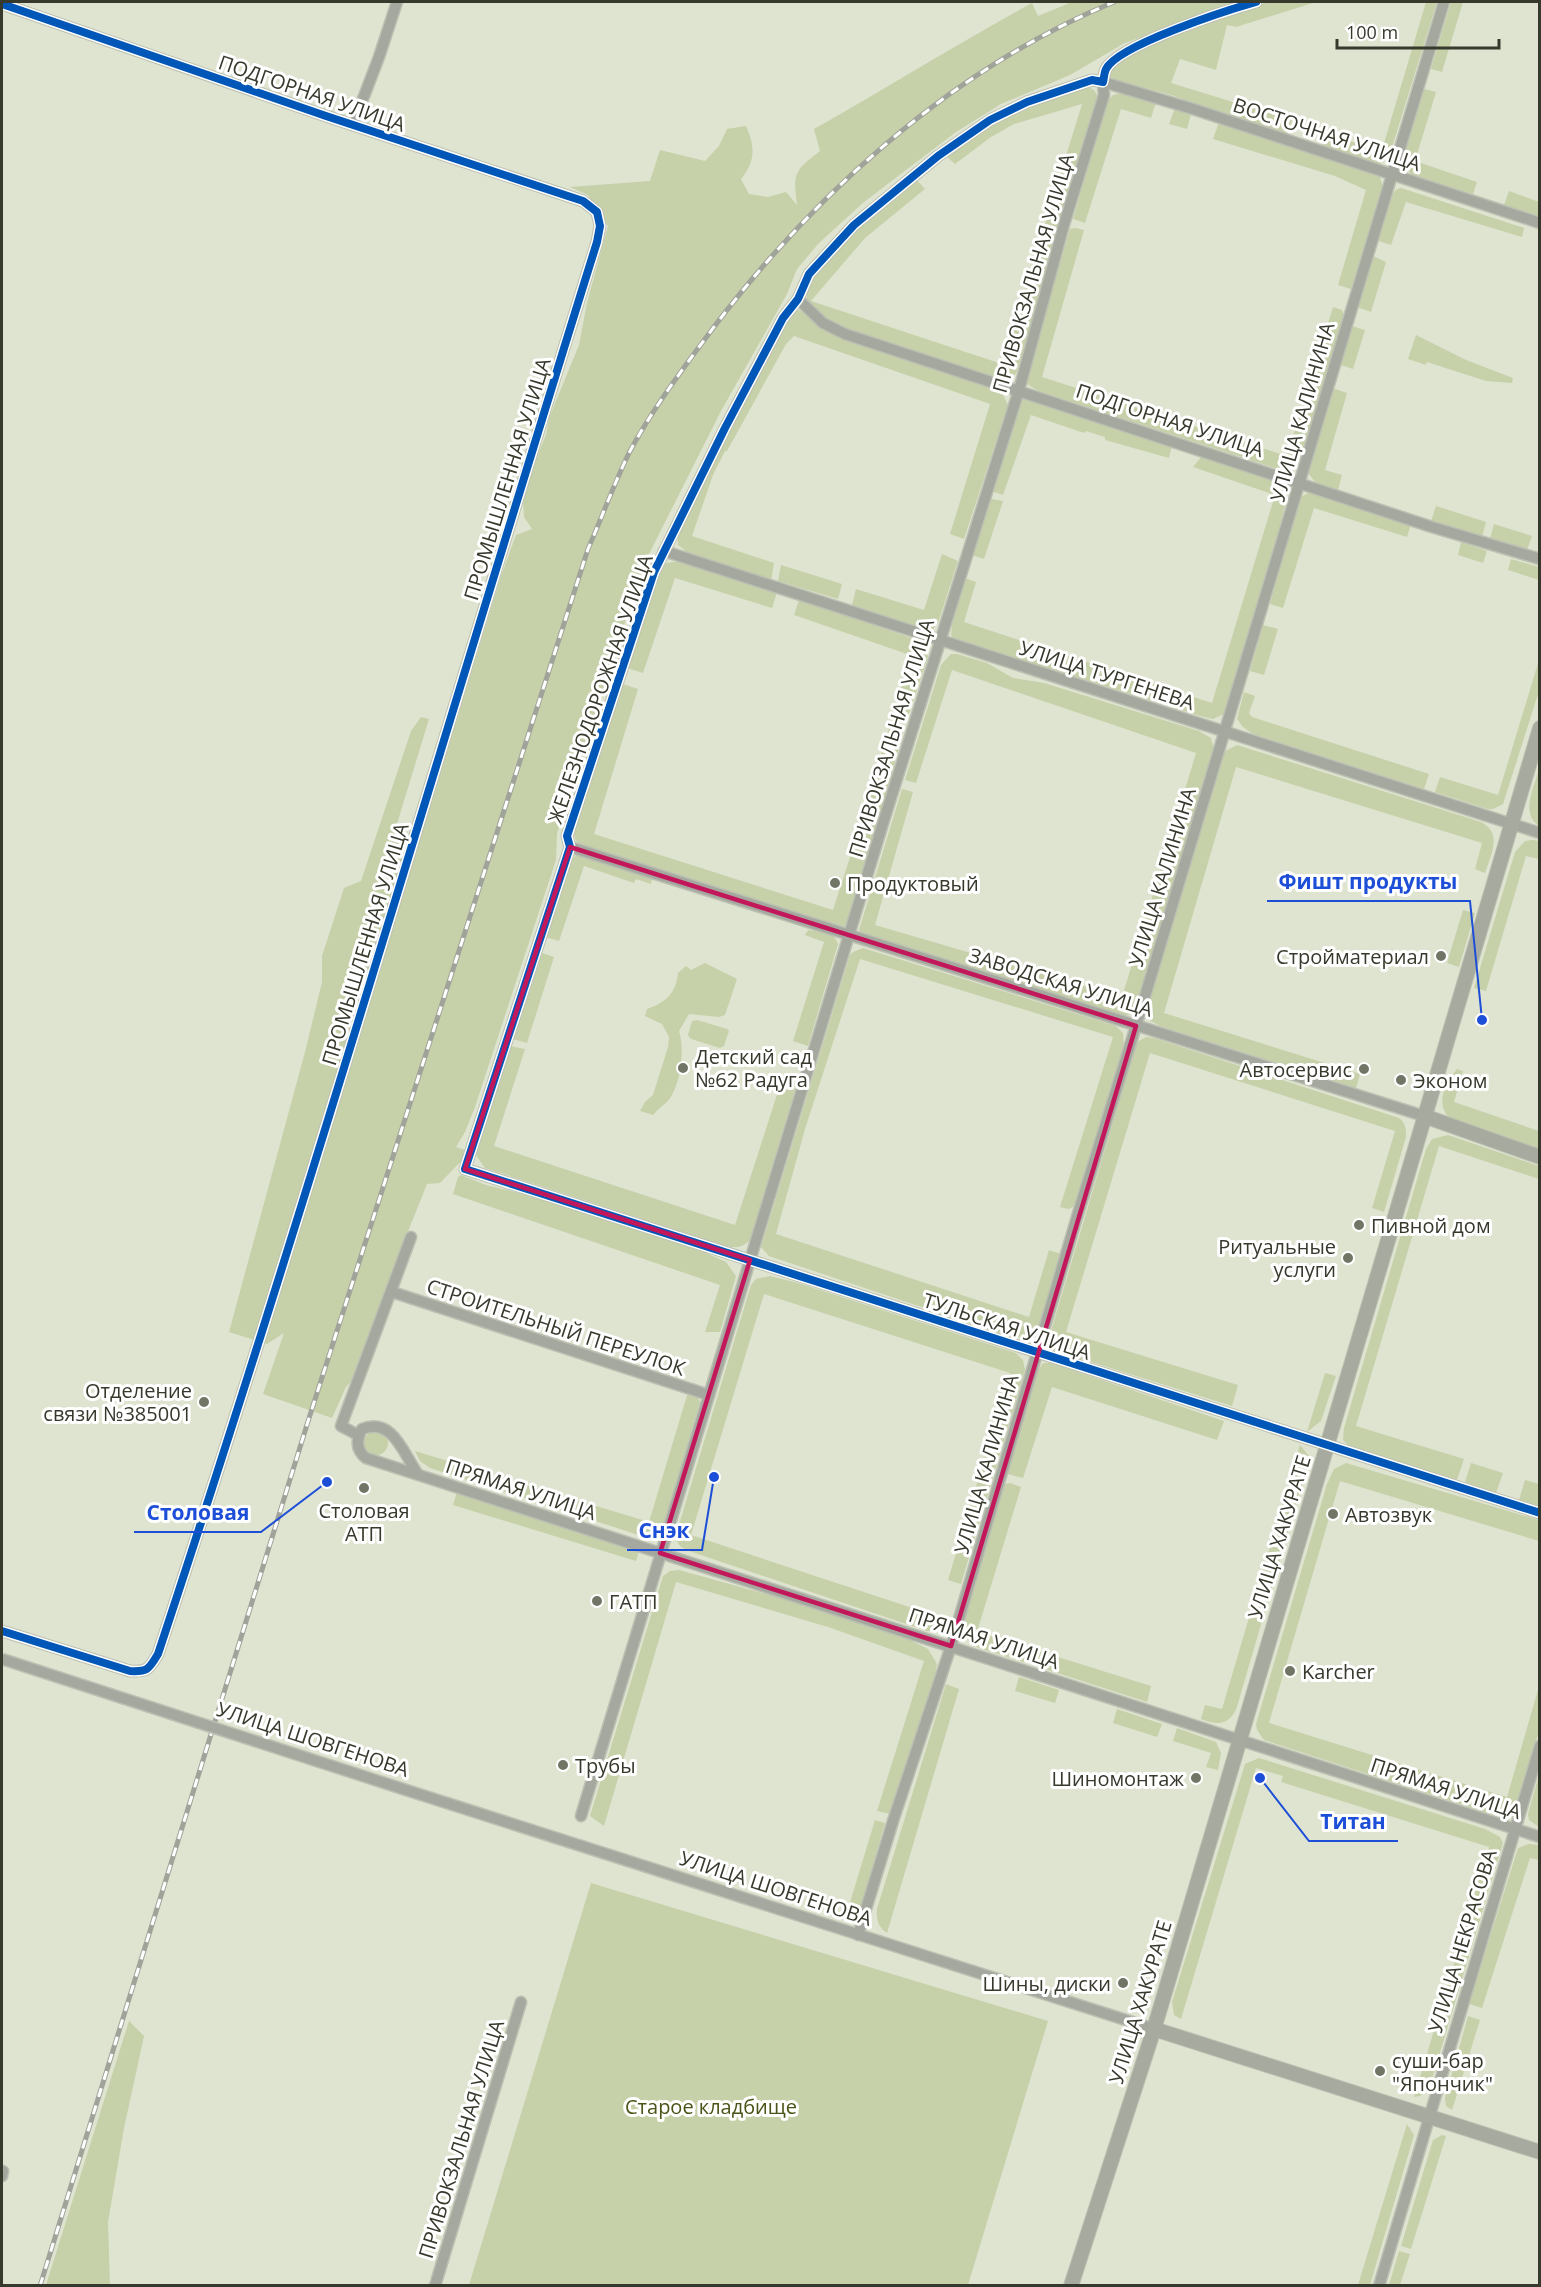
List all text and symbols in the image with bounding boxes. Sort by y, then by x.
scale bar [1337,12,1499,50]
text: 100 m [1346,20,1398,44]
street label: ПОДГОРНАЯ УЛИЦА [215,48,409,138]
street label: ВОСТОЧНАЯ УЛИЦА [1230,91,1425,177]
street label: ПРИВОКЗАЛЬНАЯ УЛИЦА [986,150,1080,396]
street label: УЛИЦА КАЛИНИНА [1263,319,1341,505]
street label: ПРОМЫШЛЕННАЯ УЛИЦА [457,354,557,603]
street label: ПОДГОРНАЯ УЛИЦА [1073,377,1268,463]
street label: ЖЕЛЕЗНОДОРОЖНАЯ УЛИЦА [541,550,659,827]
street label: ПРИВОКЗАЛЬНАЯ УЛИЦА [842,615,940,860]
street label: УЛИЦА ТУРГЕНЕВА [1016,634,1198,716]
street label: УЛИЦА КАЛИНИНА [1122,784,1202,970]
street label: ПРОМЫШЛЕННАЯ УЛИЦА [315,819,415,1068]
callout: Фишт продукты [1267,862,1470,901]
text: Фишт продукты [1279,867,1457,895]
place label: Продуктовый [847,870,979,897]
marker: Продуктовый [828,876,842,890]
street label: ЗАВОДСКАЯ УЛИЦА [966,941,1156,1023]
place label: Стройматериал [1276,943,1429,970]
marker: Стройматериал [1434,949,1448,963]
place label: Детский сад №62 Радуга [695,1043,813,1093]
place label: Автосервис [1240,1056,1352,1083]
marker: Детский сад №62 Радуга [676,1061,690,1075]
marker: Автосервис [1357,1062,1371,1076]
place label: Эконом [1413,1067,1487,1094]
marker: Эконом [1394,1073,1408,1087]
place label: Пивной дом [1371,1212,1491,1239]
marker: Пивной дом [1352,1218,1366,1232]
place label: Ритуальные услуги [1218,1233,1336,1283]
marker: Ритуальные услуги [1341,1251,1355,1265]
street label: СТРОИТЕЛЬНЫЙ ПЕРЕУЛОК [423,1272,689,1382]
street label: ТУЛЬСКАЯ УЛИЦА [920,1286,1094,1366]
street label: УЛИЦА КАЛИНИНА [947,1371,1025,1557]
place label: Отделение связи №385001 [43,1377,192,1427]
marker: Отделение связи №385001 [197,1395,211,1409]
street label: ПРЯМАЯ УЛИЦА [442,1452,600,1526]
street label: УЛИЦА ХАКУРАТЕ [1241,1452,1317,1622]
marker: Столовая АТП [357,1481,371,1495]
callout: Столовая [134,1493,261,1532]
place label: Столовая АТП [318,1497,410,1547]
text: Столовая [147,1498,249,1526]
place label: Автозвук [1345,1501,1433,1528]
marker: Автозвук [1326,1507,1340,1521]
callout: Снэк [627,1511,702,1550]
text: Снэк [638,1516,690,1544]
place label: ГАТП [609,1588,658,1615]
marker: ГАТП [590,1594,604,1608]
street label: ПРЯМАЯ УЛИЦА [905,1601,1063,1675]
place label: Karcher [1302,1658,1375,1685]
marker: Karcher [1283,1664,1297,1678]
street label: УЛИЦА ШОВГЕНОВА [213,1695,413,1783]
street label: ПРЯМАЯ УЛИЦА [1367,1751,1525,1825]
place label: Трубы [575,1752,636,1779]
marker: Трубы [556,1758,570,1772]
place label: Шиномонтаж [1051,1765,1184,1792]
marker: Шиномонтаж [1189,1771,1203,1785]
callout: Титан [1309,1802,1398,1841]
text: Титан [1320,1807,1386,1835]
street label: УЛИЦА ШОВГЕНОВА [676,1844,876,1932]
street label: УЛИЦА НЕКРАСОВА [1421,1846,1503,2036]
street label: УЛИЦА ХАКУРАТЕ [1102,1917,1178,2087]
place label: Шины, диски [982,1970,1111,1997]
marker: Шины, диски [1116,1976,1130,1990]
street label: ПРИВОКЗАЛЬНАЯ УЛИЦА [412,2016,510,2261]
place label: суши-бар "Япончик" [1392,2047,1493,2097]
marker: суши-бар "Япончик" [1373,2064,1387,2078]
park label: Старое кладбище [625,2093,797,2120]

